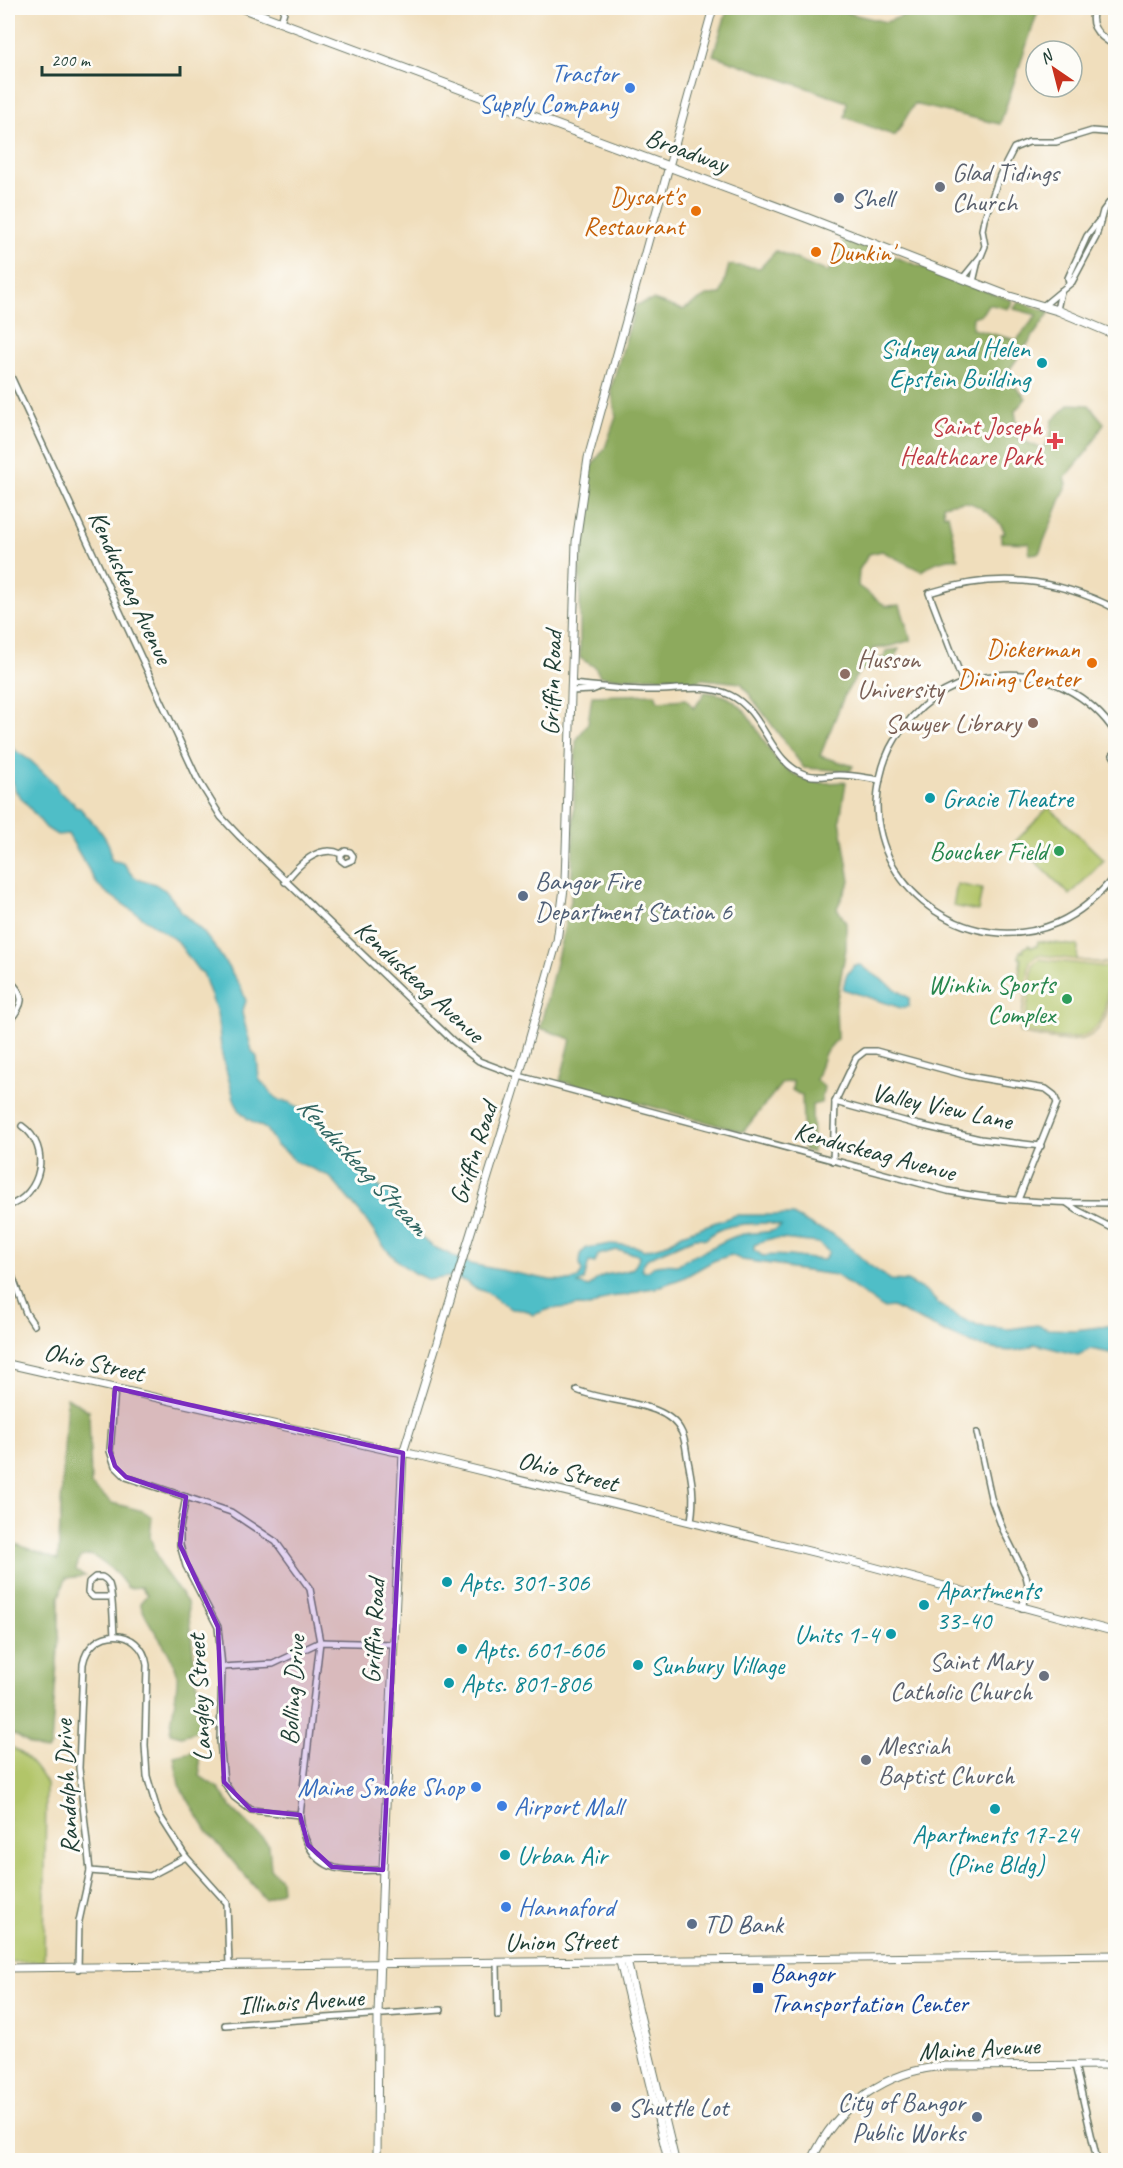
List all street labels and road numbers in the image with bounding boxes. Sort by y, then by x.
street label: Broadway [641,120,735,181]
street label: Kenduskeag Avenue [81,505,182,671]
street label: Griffin Road [533,626,570,736]
street label: Kenduskeag Avenue [348,913,493,1052]
street label: Valley View Lane [869,1076,1017,1138]
street label: Griffin Road [442,1095,507,1208]
street label: Kenduskeag Avenue [791,1114,962,1189]
street label: Ohio Street [41,1335,149,1391]
street label: Ohio Street [515,1443,624,1500]
street label: Griffin Road [354,1574,393,1684]
street label: Langley Street [180,1631,219,1762]
street label: Bolling Drive [272,1632,313,1746]
street label: Randolph Drive [46,1717,87,1855]
street label: Union Street [505,1924,620,1959]
street label: Illinois Avenue [237,1981,366,2022]
street label: Maine Avenue [918,2029,1042,2068]

